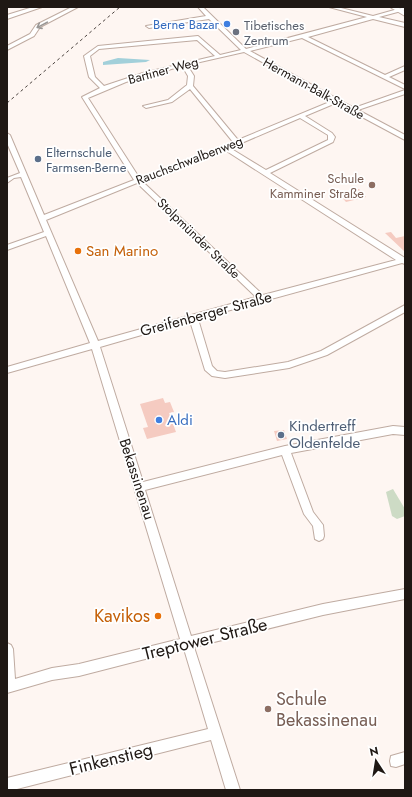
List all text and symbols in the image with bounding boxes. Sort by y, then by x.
place label: Berne Bazar [153,15,220,34]
place label: Tibetisches Zentrum [244,16,304,50]
marker: Berne Bazar [222,19,232,29]
one-way arrow [36,21,48,29]
marker: Tibetisches Zentrum [231,27,241,37]
street label: Bartiner Weg [126,52,200,89]
street label: Hermann-Balk-Straße [260,53,368,124]
street label: Rauchschwalbenweg [133,131,245,190]
place label: Elternschule Farmsen-Berne [46,143,127,177]
marker: Elternschule Farmsen-Berne [33,154,43,164]
place label: Schule Kamminer Straße [270,169,364,203]
marker: Schule Kamminer Straße [367,180,377,190]
street label: Stolpmünder Straße [153,194,245,283]
place label: San Marino [86,240,158,262]
marker: San Marino [73,246,83,256]
street label: Greifenberger Straße [138,286,275,342]
place label: Aldi [167,409,193,431]
marker: Aldi [154,415,164,425]
place label: Kindertreff Oldenfelde [289,415,360,454]
marker: Kindertreff Oldenfelde [276,430,286,440]
street label: Bekassinenau [113,435,161,523]
place label: Kavikos [94,603,150,629]
street label: Treptower Straße [140,611,270,667]
marker: Kavikos [153,611,163,621]
place label: Schule Bekassinenau [276,686,377,733]
marker: Schule Bekassinenau [263,704,273,714]
street label: Finkenstieg [66,736,156,782]
north arrow [356,741,396,781]
text: N [368,742,380,760]

